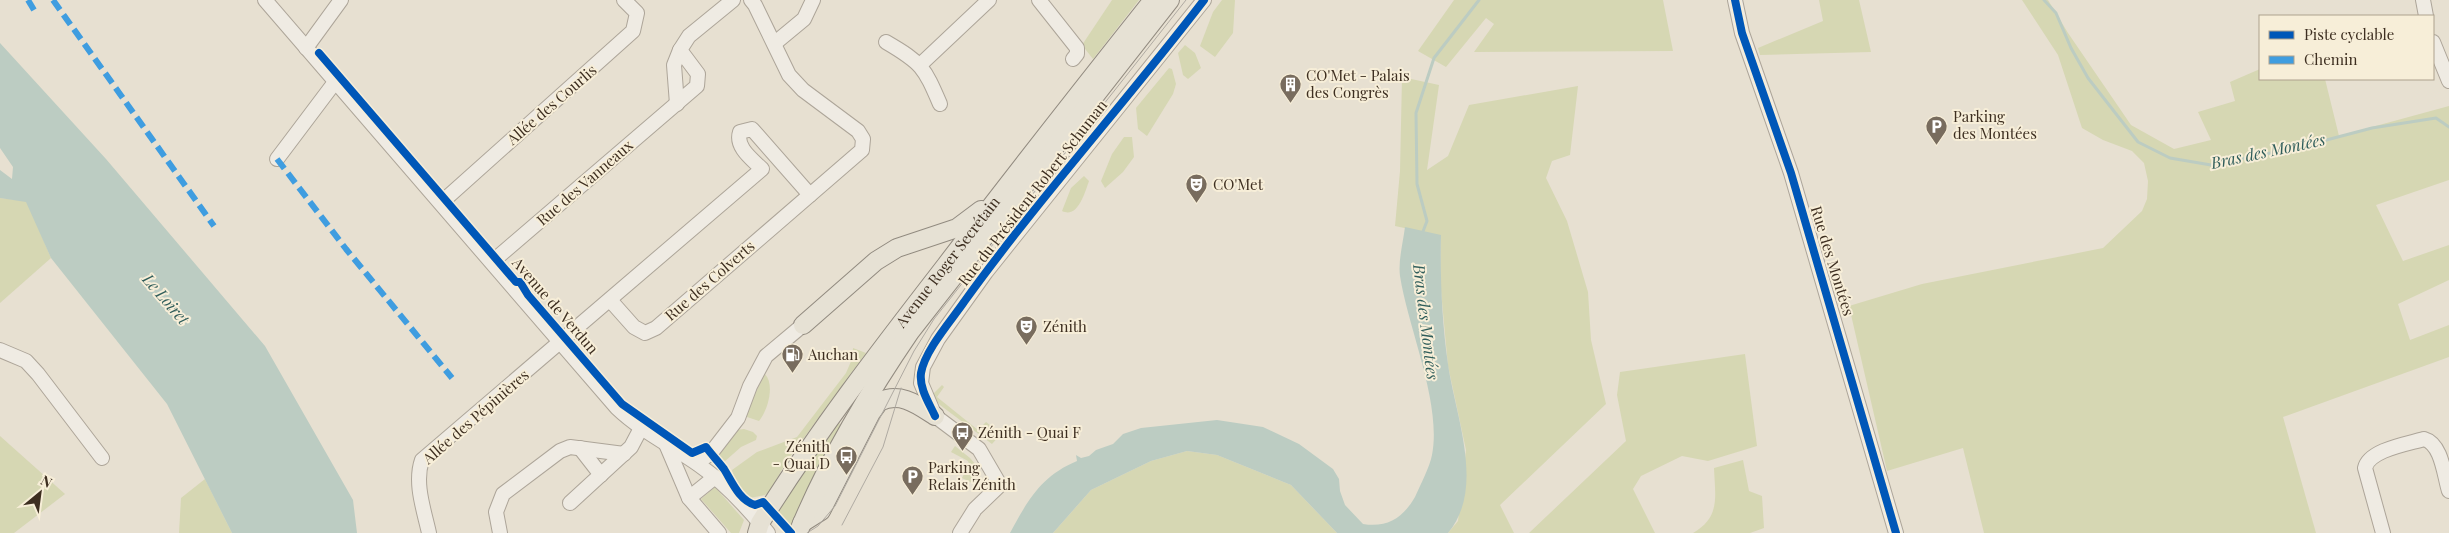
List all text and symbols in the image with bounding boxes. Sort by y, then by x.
legend [2259,15,2434,80]
text: Piste cyclable [2304,24,2394,44]
text: Chemin [2304,49,2357,69]
street label: Allée des Courlis [502,60,600,149]
place label: CO'Met - Palais des Congrès [1306,65,1410,102]
building icon: CO'Met - Palais des Congrès [1278,73,1302,104]
street label: Rue du Président Robert Schuman [953,95,1111,290]
place label: Parking des Montées [1953,106,2037,143]
parking icon: Parking des Montées [1925,114,1949,145]
water label: Bras des Montées [2208,128,2327,173]
street label: Rue des Vanneaux [532,135,637,230]
theatre icon: CO'Met [1185,173,1209,204]
place label: CO'Met [1213,174,1264,194]
street label: Avenue Roger Secrétain [890,192,1004,332]
street label: Rue des Montées [1807,203,1859,318]
street label: Rue des Colverts [660,236,758,325]
street label: Avenue de Verdun [508,252,603,358]
water label: Bras des Montées [1409,262,1444,381]
water label: Le Loiret [138,268,195,329]
theatre icon: Zénith [1015,315,1039,346]
place label: Zénith [1043,316,1087,336]
fuel station icon: Auchan [780,343,804,374]
place label: Auchan [807,344,858,364]
street label: Allée des Pépinières [417,365,533,469]
bus stop icon: Zénith - Quai F [950,421,974,452]
place label: Zénith - Quai F [978,422,1081,442]
place label: Zénith - Quai D [773,436,830,473]
bus stop icon: Zénith - Quai D [834,444,858,475]
place label: Parking Relais Zénith [928,457,1016,494]
parking icon: Parking Relais Zénith [900,465,924,496]
north arrow [15,468,65,518]
text: N [38,470,56,492]

